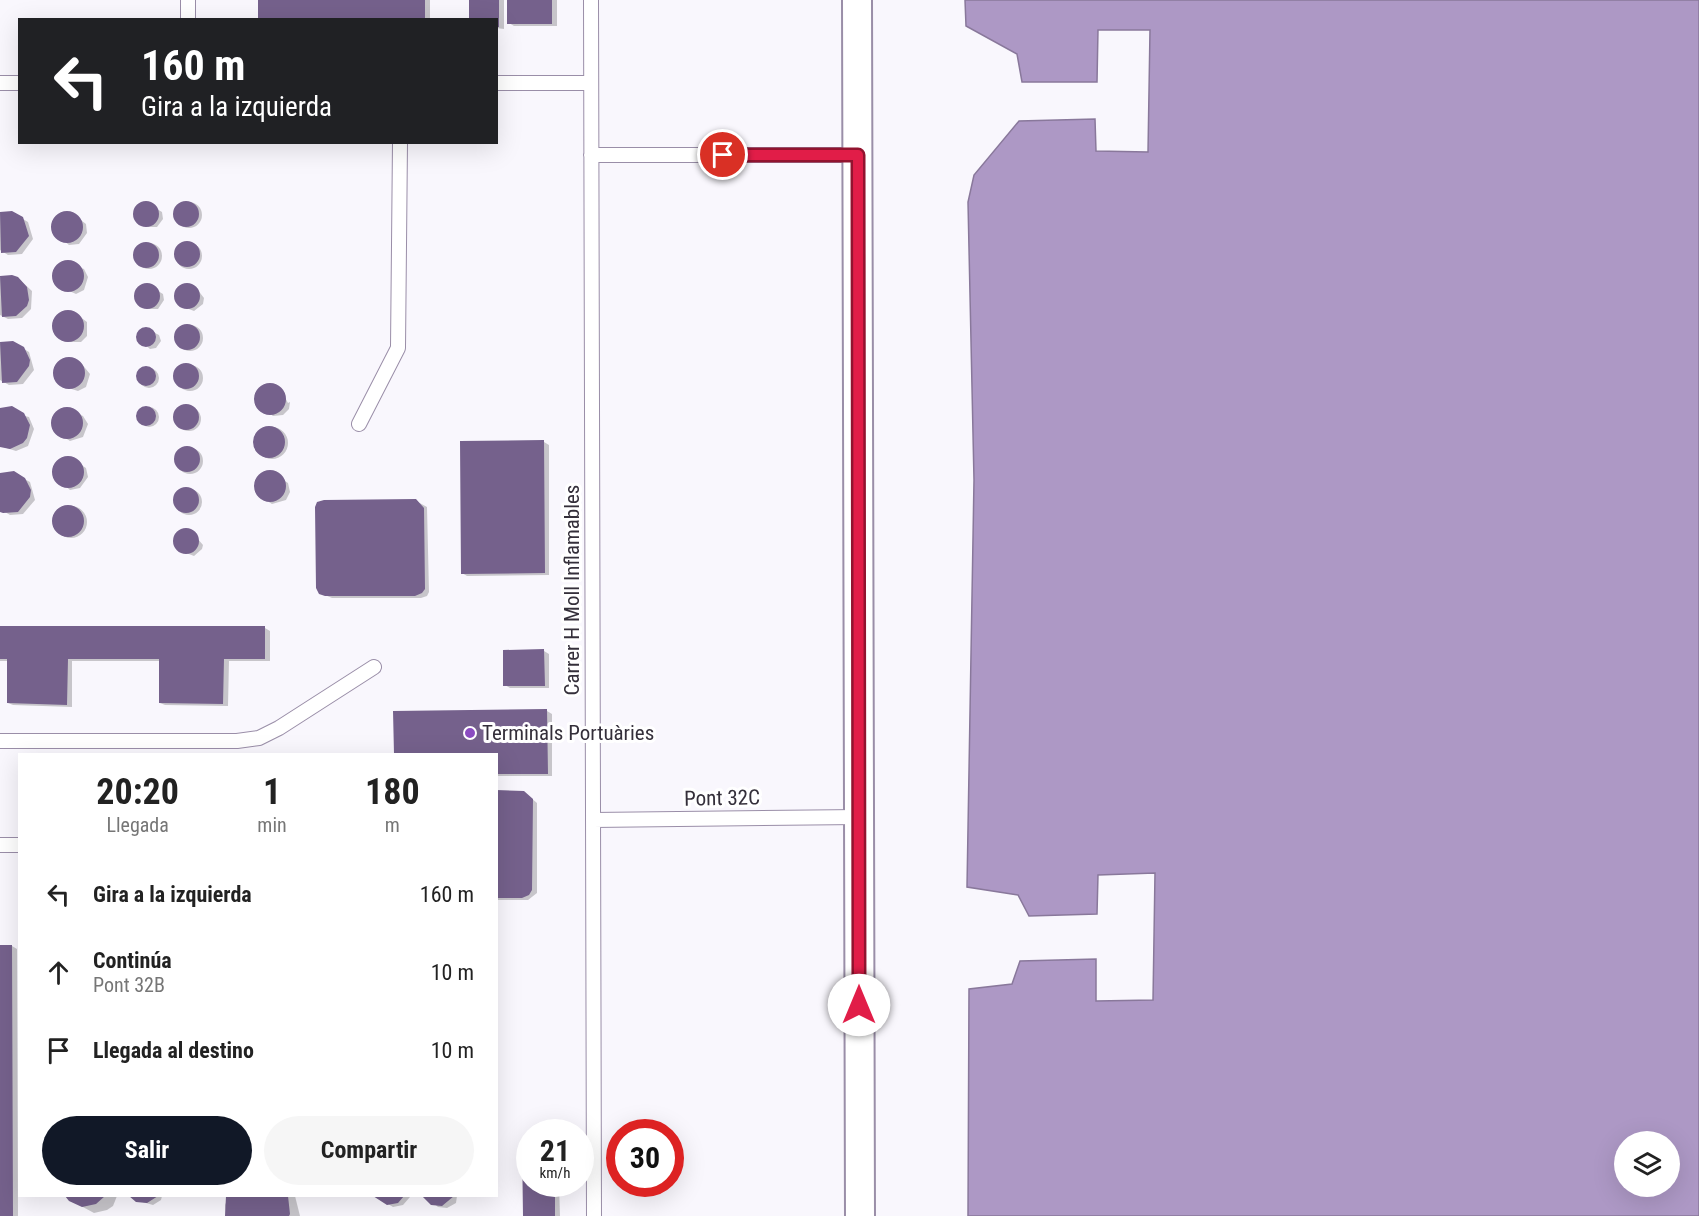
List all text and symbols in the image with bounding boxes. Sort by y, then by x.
text: 160 m [141,41,246,90]
icon: left [42,42,120,120]
text: Gira a la izquierda [141,91,332,123]
pin [697,129,748,180]
icon: arrive [706,138,739,171]
street label: Carrer H Moll Inflamables [560,485,584,695]
place label: Terminals Portuàries [482,721,654,745]
marker: Terminals Portuàries [463,726,477,740]
text: 20:20 [96,771,179,813]
text: 1 [263,771,281,813]
text: 180 [365,771,420,813]
street label: Pont 32C [684,785,760,811]
text: Llegada [106,813,169,837]
text: min [257,813,287,837]
text: m [385,813,400,837]
icon: left [42,878,75,911]
text: Gira a la izquierda [93,882,252,907]
text: 160 m [420,882,474,907]
text: Continúa [93,948,172,973]
icon: ahead [42,956,75,989]
text: 10 m [431,960,474,985]
text: Pont 32B [93,973,165,997]
position arrow [827,973,891,1037]
icon: arrive [42,1034,75,1067]
text: Llegada al destino [93,1038,254,1063]
text: 10 m [431,1038,474,1063]
button: Salir [42,1116,252,1185]
button: Compartir [264,1116,474,1185]
speed limit sign: 30 [606,1119,684,1197]
map controls [1614,1131,1680,1197]
button: layers [1614,1131,1680,1197]
text: 21 [540,1133,570,1168]
text: km/h [540,1164,570,1182]

